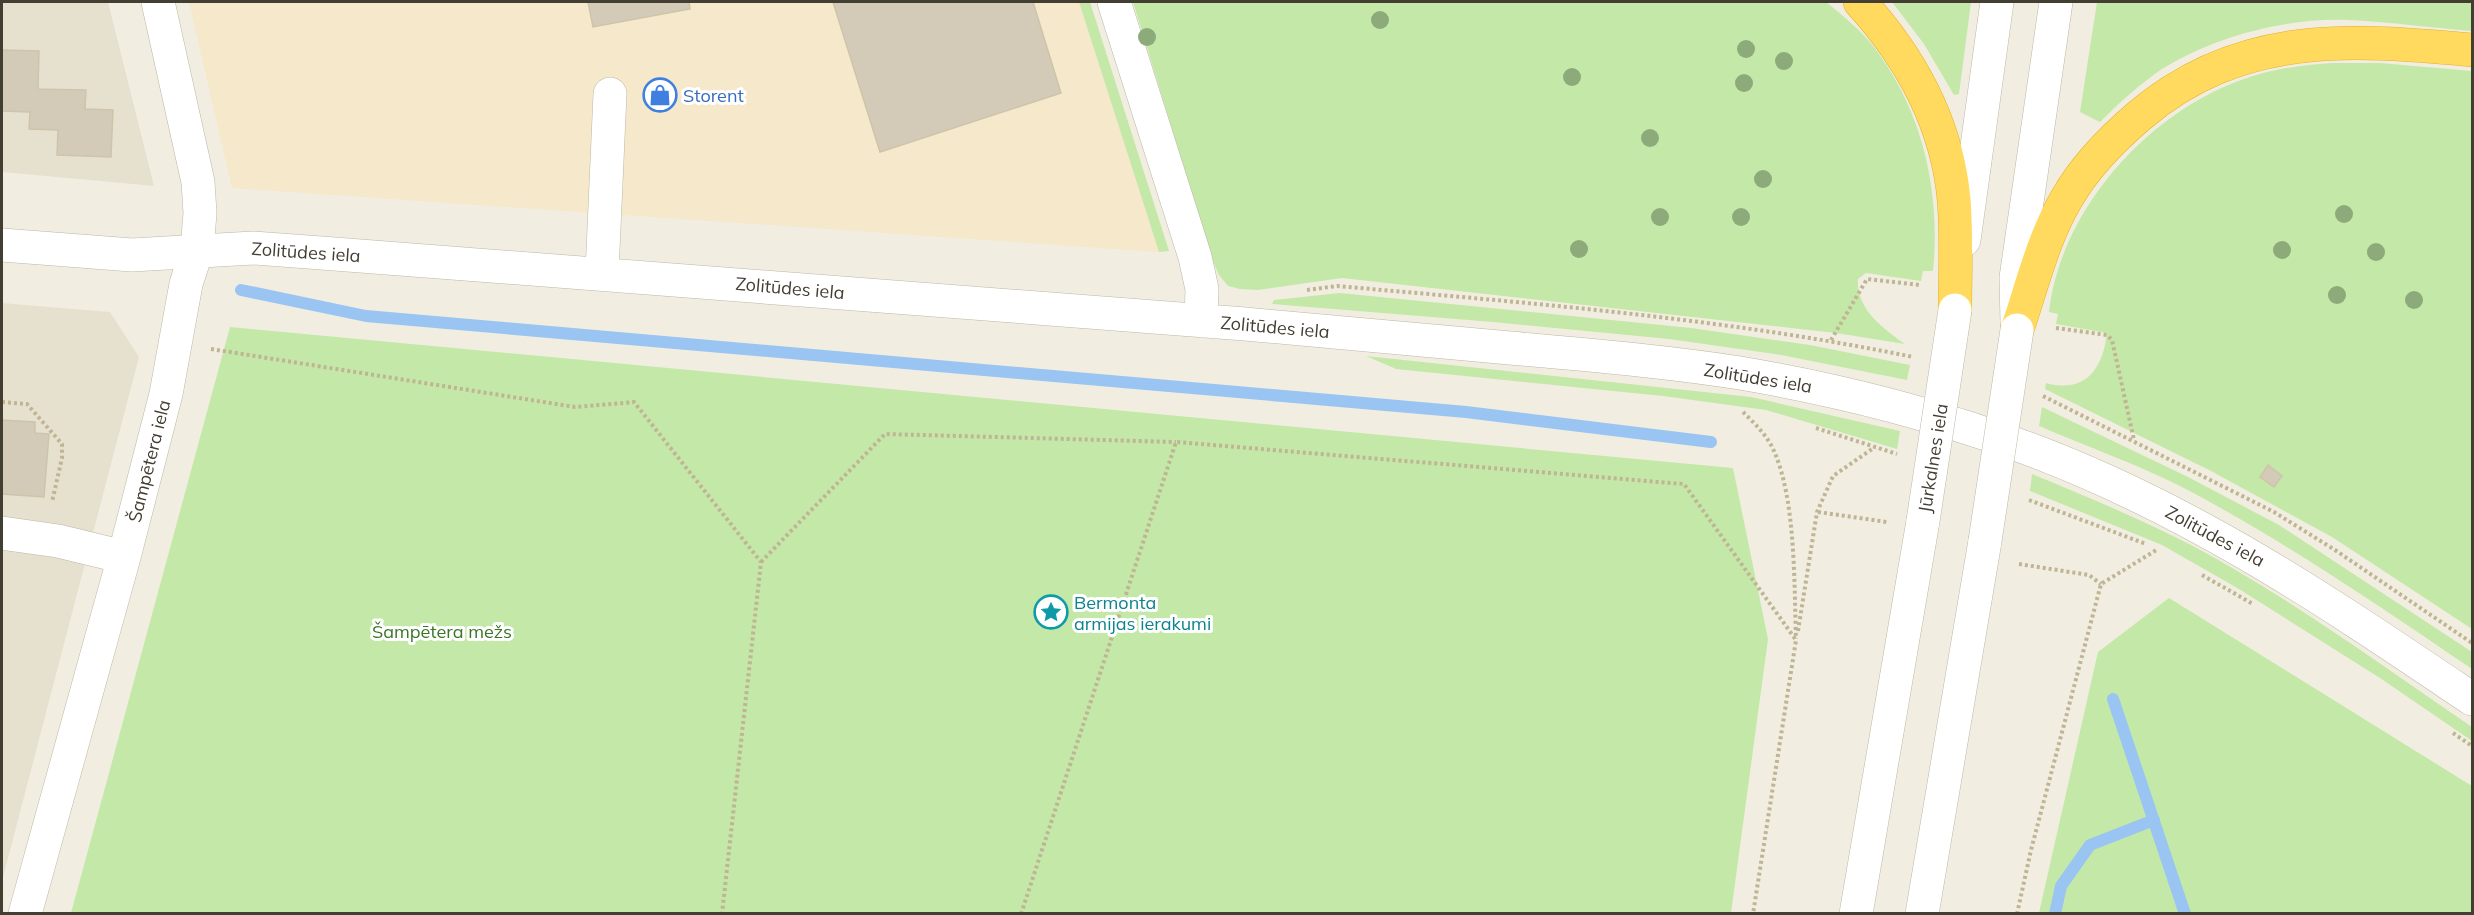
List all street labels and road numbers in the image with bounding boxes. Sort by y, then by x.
street label: Zolitūdes iela [251,237,361,267]
street label: Zolitūdes iela [735,272,845,304]
street label: Zolitūdes iela [1220,311,1330,343]
street label: Zolitūdes iela [1702,358,1814,398]
street label: Šampētera iela [123,397,175,525]
street label: Jūrkalnes iela [1913,402,1953,514]
street label: Zolitūdes iela [2161,500,2269,572]

